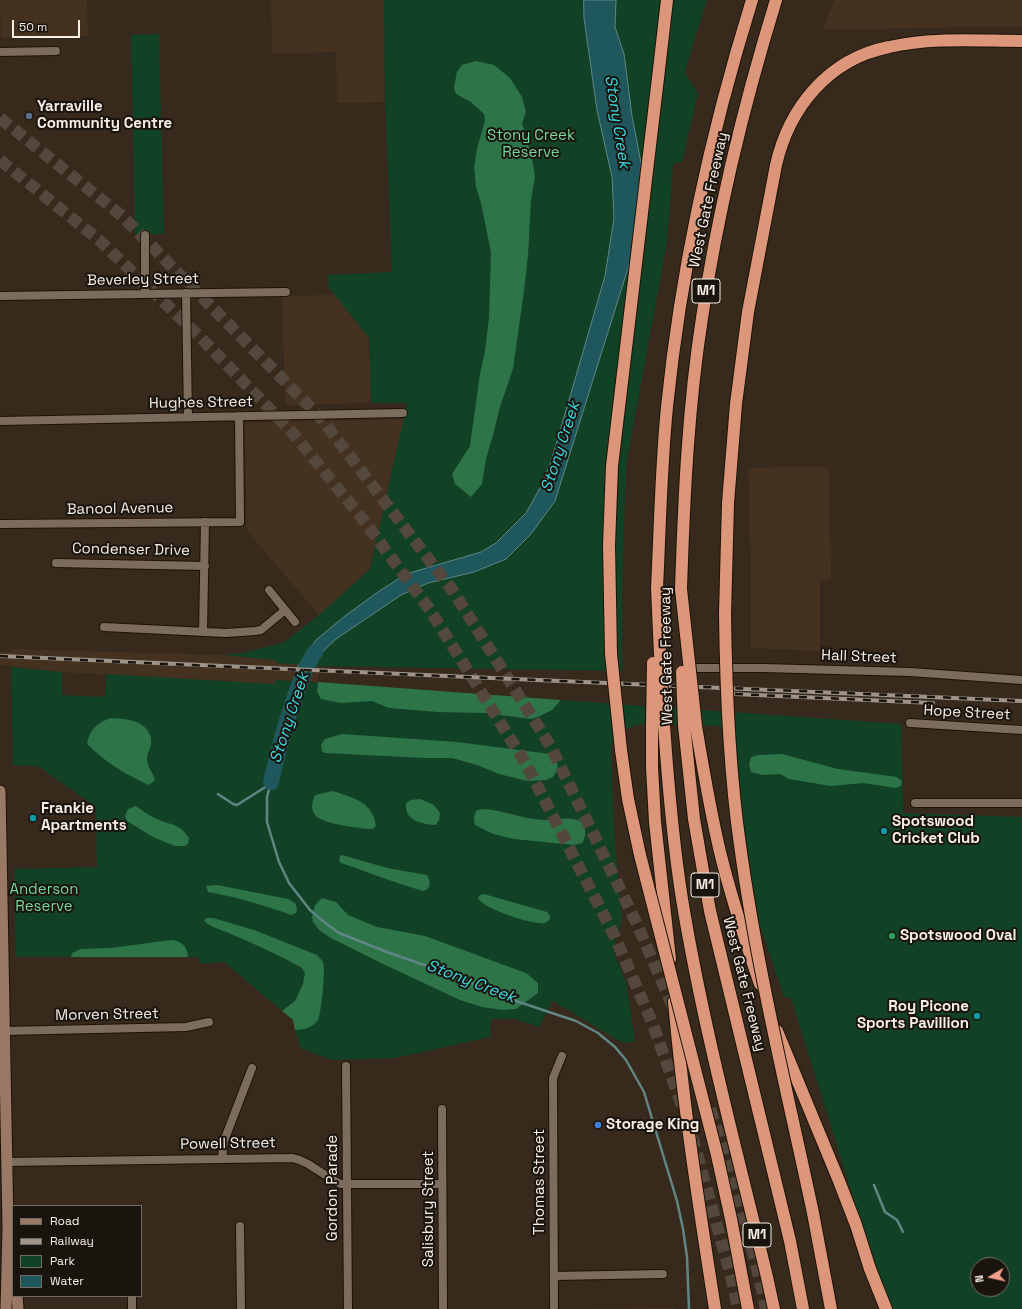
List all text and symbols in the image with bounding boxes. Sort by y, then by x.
scale bar [14,12,82,38]
text: 50 m [19,19,47,35]
water label: Stony Creek [600,74,634,170]
place label: Yarraville Community Centre [37,98,172,133]
marker: Yarraville Community Centre [24,111,34,121]
park label: Stony Creek Reserve [487,127,575,162]
street label: West Gate Freeway [686,130,732,270]
street label: Beverley Street [87,270,199,290]
road number: M1 [692,279,720,303]
street label: Hughes Street [149,393,253,413]
water label: Stony Creek [537,399,585,495]
street label: Banool Avenue [66,499,174,519]
street label: Condenser Drive [72,540,190,560]
street label: West Gate Freeway [657,587,677,725]
street label: Hall Street [821,647,897,667]
water label: Stony Creek [266,670,314,766]
street label: Hope Street [923,702,1011,724]
place label: Frankie Apartments [41,800,127,835]
marker: Frankie Apartments [28,813,38,823]
place label: Spotswood Cricket Club [892,813,980,848]
marker: Spotswood Cricket Club [879,826,889,836]
road number: M1 [691,873,719,897]
park label: Anderson Reserve [9,881,79,916]
street label: West Gate Freeway [719,915,769,1053]
place label: Spotswood Oval [900,927,1017,945]
marker: Spotswood Oval [887,931,897,941]
water label: Stony Creek [424,956,518,1008]
place label: Roy Picone Sports Pavillion [857,998,969,1033]
street label: Morven Street [55,1005,159,1025]
marker: Roy Picone Sports Pavillion [972,1011,982,1021]
place label: Storage King [606,1116,699,1134]
marker: Storage King [593,1120,603,1130]
street label: Thomas Street [531,1129,549,1235]
street label: Powell Street [180,1134,276,1154]
street label: Gordon Parade [324,1135,342,1241]
street label: Salisbury Street [420,1151,438,1267]
legend [12,1205,142,1297]
text: Road [50,1213,79,1229]
road number: M1 [743,1223,771,1247]
text: Railway [50,1233,94,1249]
text: Park [50,1253,75,1269]
north arrow [970,1257,1010,1297]
text: Water [50,1273,84,1289]
text: N [972,1274,987,1283]

